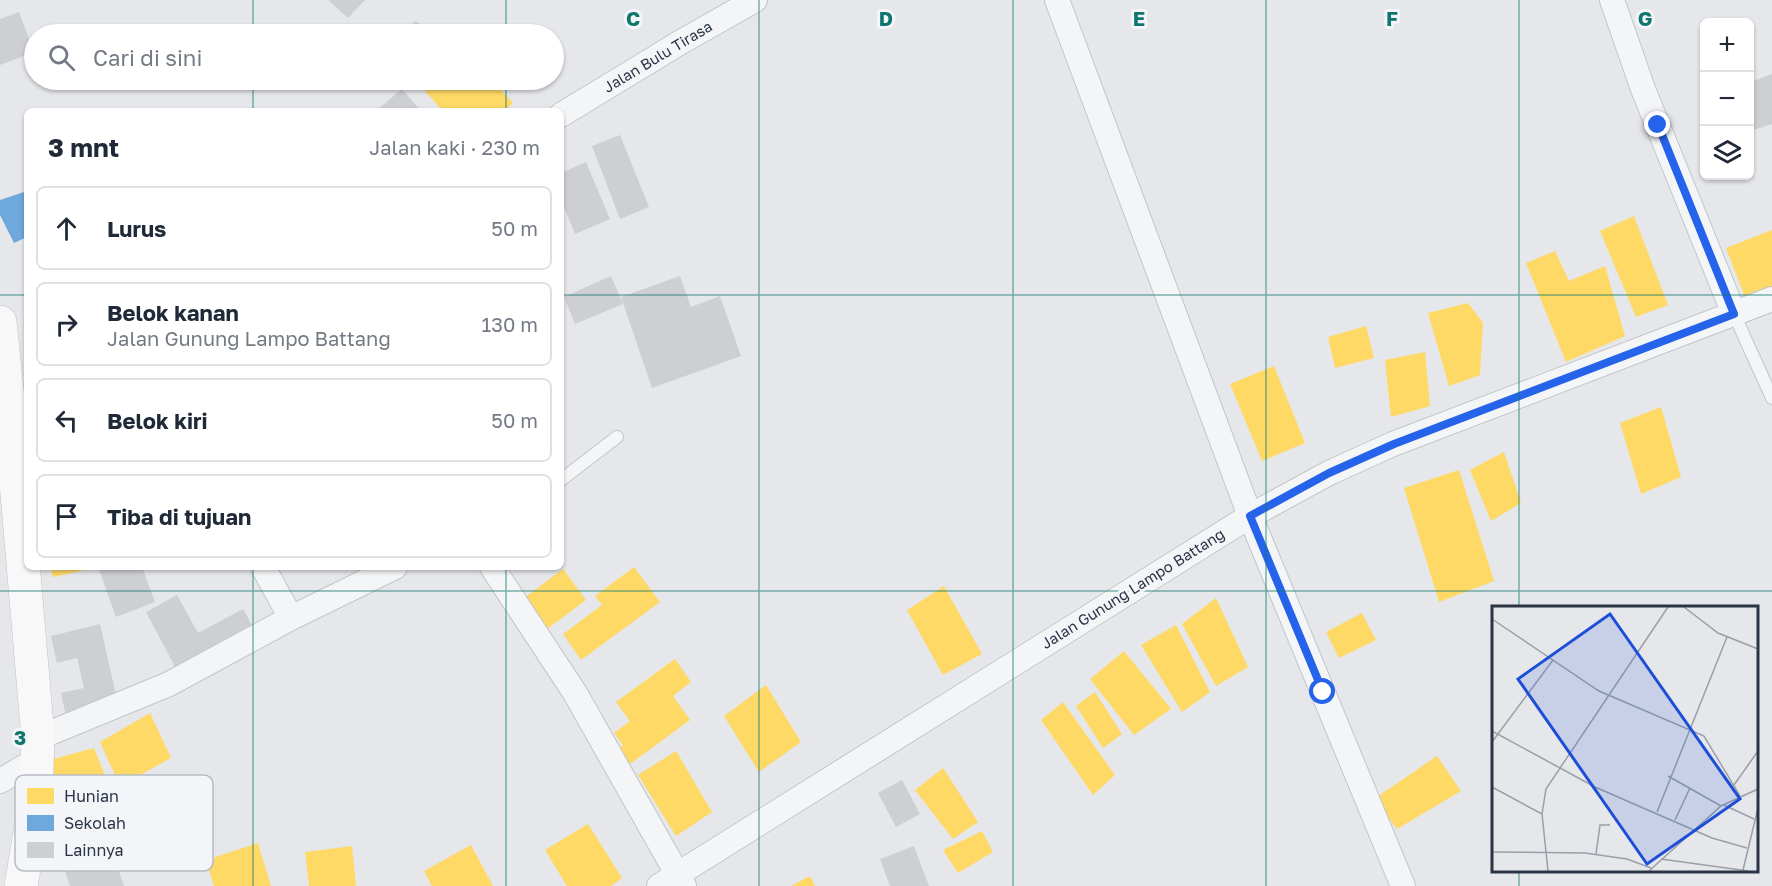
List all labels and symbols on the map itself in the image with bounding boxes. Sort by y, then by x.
text: C [626,6,640,30]
text: D [879,6,893,30]
text: E [1133,6,1145,30]
text: F [1386,6,1398,30]
text: G [1638,6,1652,30]
street label: Jalan Bulu Tirasa [600,17,715,96]
route end [1644,111,1670,137]
street label: Jalan Gunung Lampo Battang [1037,524,1227,652]
inset map [1492,606,1757,871]
route start [1309,678,1335,704]
text: 3 [14,725,26,749]
legend [15,775,213,871]
text: Hunian [64,786,119,806]
text: Sekolah [64,813,126,833]
text: Lainnya [64,840,124,860]

